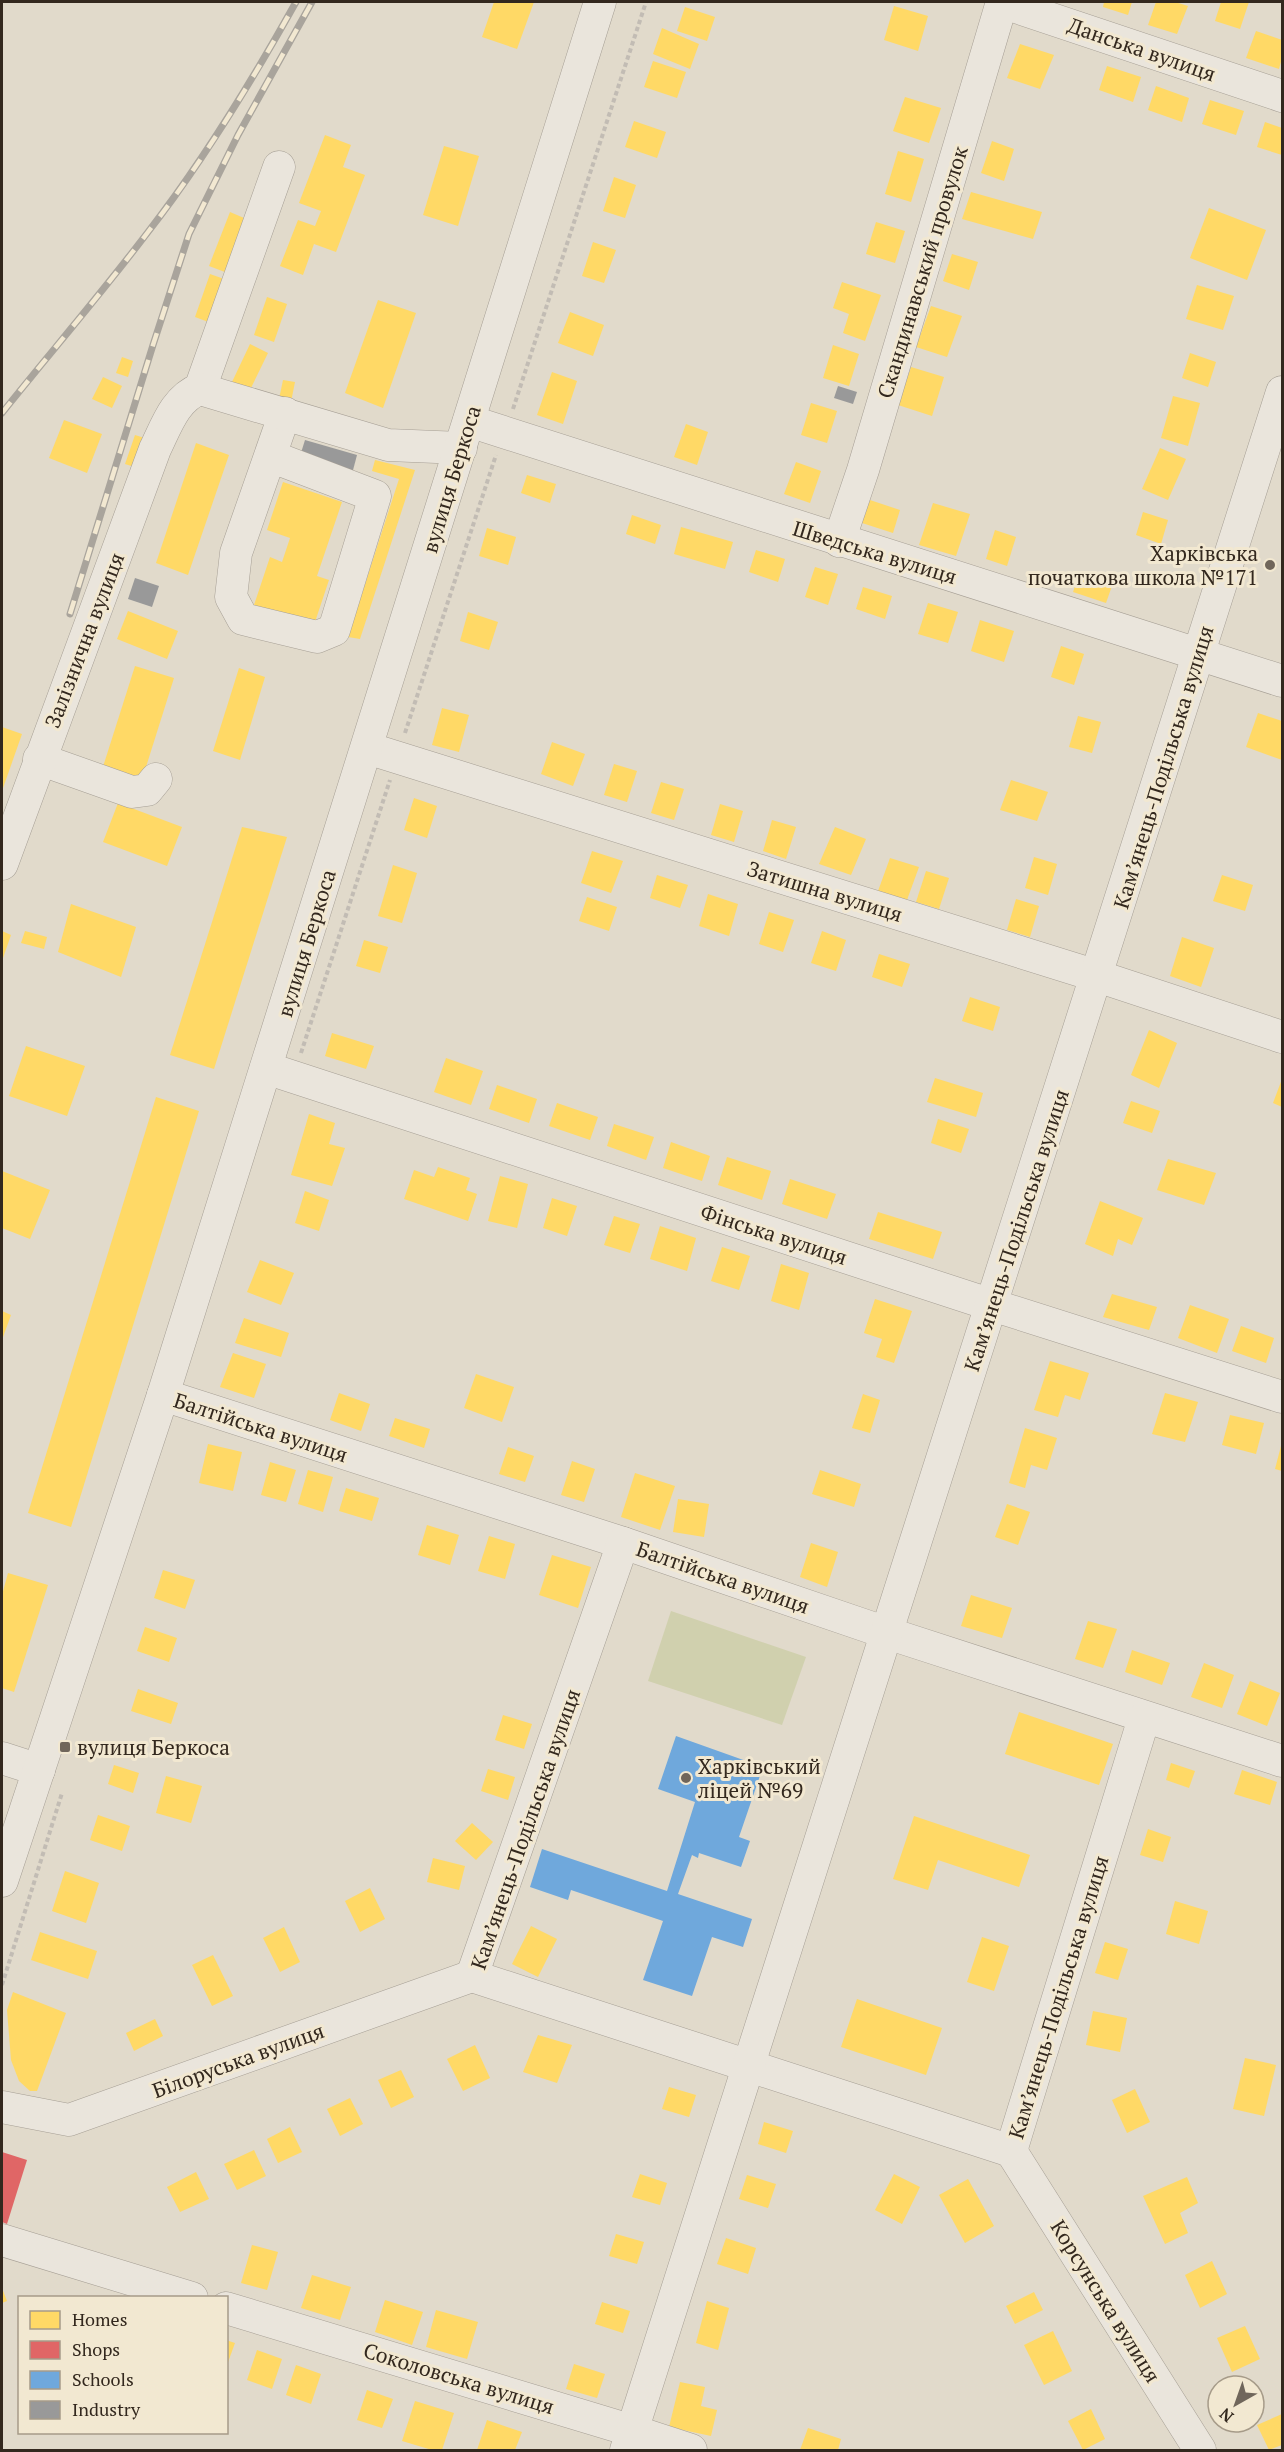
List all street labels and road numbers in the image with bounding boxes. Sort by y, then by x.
street label: Данська вулиця [1064,11,1220,87]
street label: Скандинавський провулок [870,142,974,402]
street label: вулиця Беркоса [415,401,487,556]
street label: Шведська вулиця [790,514,960,590]
street label: Залізнична вулиця [38,548,130,732]
street label: Кам’янець-Подільська вулиця [1106,622,1220,912]
street label: Затишна вулиця [744,854,906,928]
street label: вулиця Беркоса [270,865,342,1020]
street label: Кам’янець-Подільська вулиця [957,1085,1075,1375]
street label: Фінська вулиця [697,1197,851,1271]
street label: Балтійська вулиця [170,1386,352,1468]
street label: Балтійська вулиця [633,1534,813,1620]
street label: Кам’янець-Подільська вулиця [464,1685,586,1973]
street label: Кам’янець-Подільська вулиця [1001,1852,1115,2142]
street label: Білоруська вулиця [148,2016,328,2104]
street label: Корсунська вулиця [1045,2214,1167,2388]
street label: Соколовська вулиця [360,2336,558,2420]

